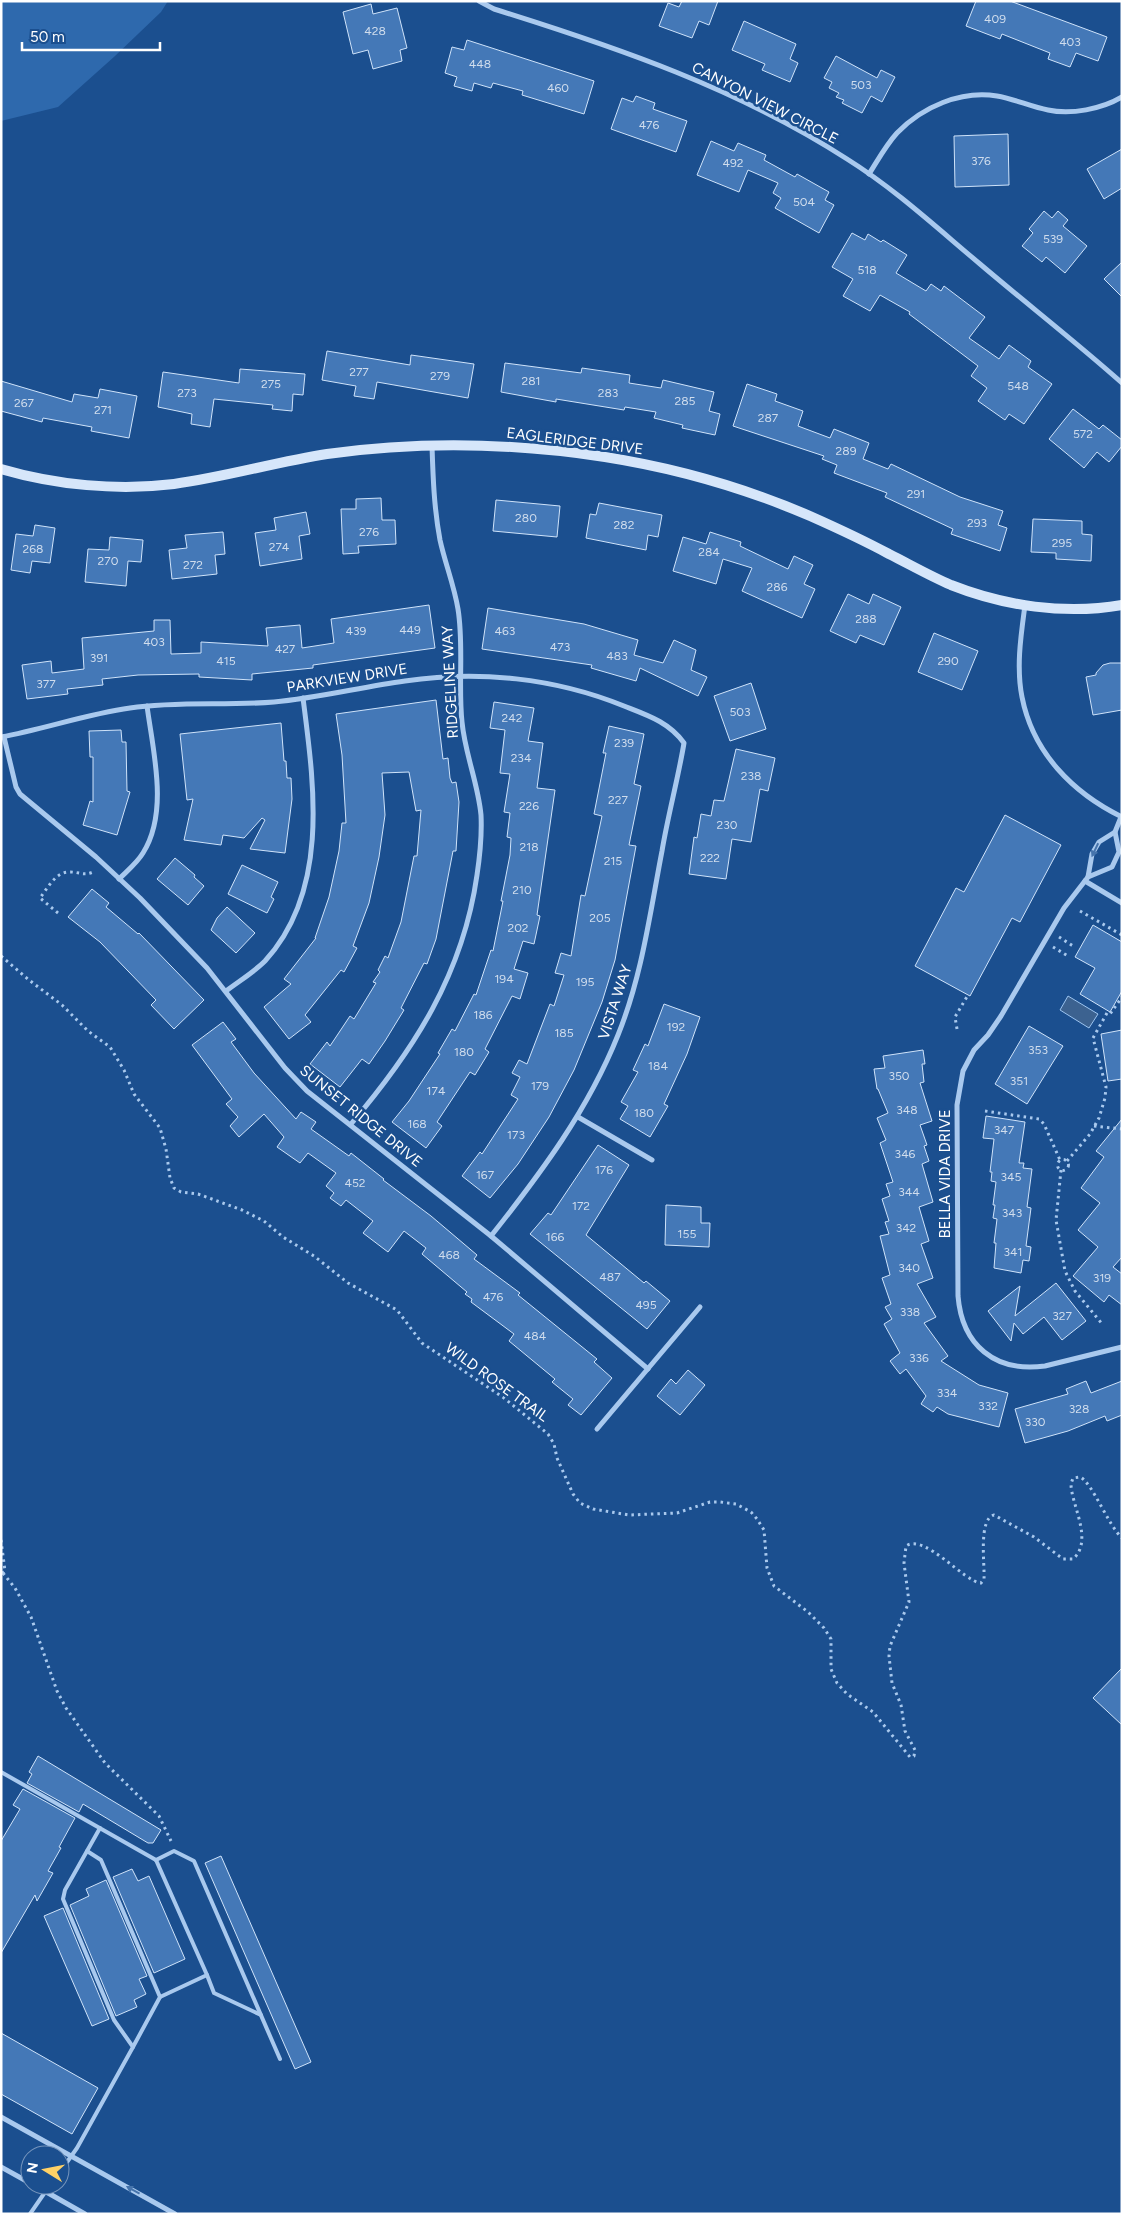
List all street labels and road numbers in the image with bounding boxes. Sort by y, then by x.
street label: CANYON VIEW CIRCLE [689,58,841,148]
street label: EAGLERIDGE DRIVE [506,424,644,458]
street label: RIDGELINE WAY [438,625,462,739]
street label: PARKVIEW DRIVE [285,660,409,696]
street label: VISTA WAY [594,962,636,1042]
street label: SUNSET RIDGE DRIVE [296,1061,426,1171]
street label: BELLA VIDA DRIVE [936,1109,954,1239]
street label: WILD ROSE TRAIL [442,1339,552,1425]

